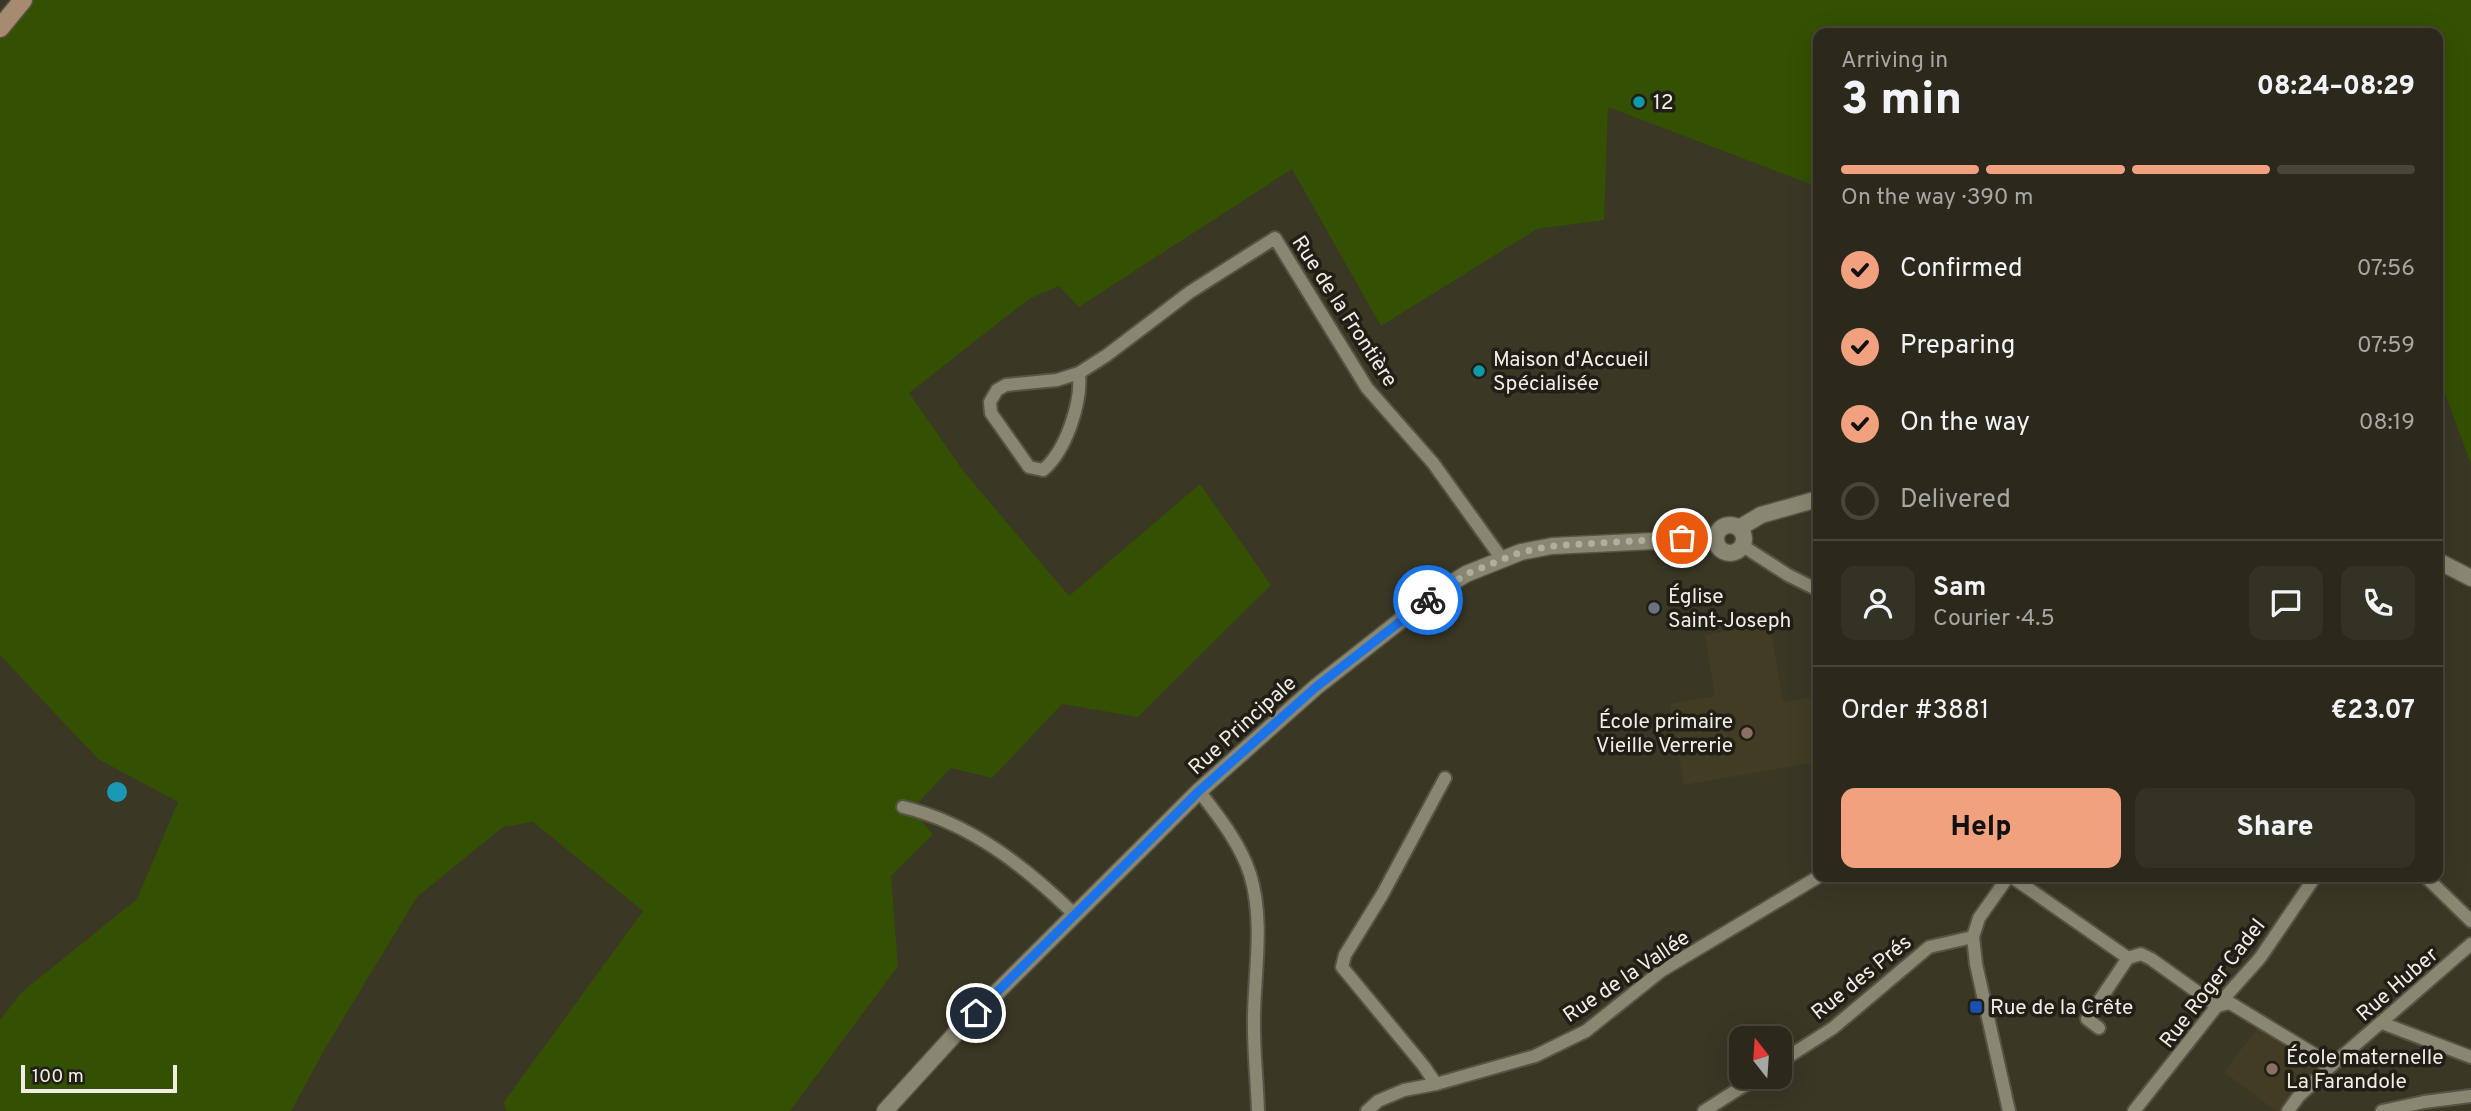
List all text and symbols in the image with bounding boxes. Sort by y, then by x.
text: Arriving in [1841,47,1948,76]
text: 08:24–08:29 [2257,71,2415,104]
text: 3 min [1841,72,1962,131]
place label: 12 [1653,90,1674,117]
marker: 12 [1631,94,1647,110]
text: On the way · 390 m [1841,184,2033,213]
street label: Rue de la Frontière [1285,231,1403,393]
icon: check [1841,251,1879,289]
text: Confirmed [1900,253,2023,286]
text: 07:56 [2357,255,2415,284]
icon: check [1841,328,1879,366]
text: Preparing [1900,330,2015,363]
text: 07:59 [2357,332,2415,361]
place label: Maison d'Accueil Spécialisée [1493,347,1649,398]
marker: Maison d'Accueil Spécialisée [1471,363,1487,379]
icon: check [1841,405,1879,443]
text: On the way [1900,407,2030,440]
text: 08:19 [2359,409,2415,438]
text: Delivered [1900,484,2011,517]
pin [1652,508,1712,568]
icon: bag [1663,519,1701,557]
courier [1393,565,1463,635]
button: person [1841,566,1915,640]
button: chat [2249,566,2323,640]
button: phone [2341,566,2415,640]
text: Sam [1933,572,1986,605]
icon: bike [1409,581,1447,619]
place label: Église Saint-Joseph [1668,583,1791,635]
marker: Église Saint-Joseph [1646,600,1662,616]
text: Courier · 4.5 [1933,605,2055,634]
street label: Rue Principale [1183,671,1303,782]
text: Order #3881 [1841,695,1989,728]
text: €23.07 [2331,695,2415,728]
place label: École primaire Vieille Verrerie [1596,708,1733,760]
marker: École primaire Vieille Verrerie [1739,725,1755,741]
button: Help [1841,788,2121,868]
button: Share [2135,788,2415,868]
street label: Rue Roger Cadel [2154,914,2272,1054]
street label: Rue de la Vallée [1558,925,1695,1030]
street label: Rue des Prés [1806,930,1918,1027]
street label: Rue Huber [2351,942,2445,1028]
pin [946,983,1006,1043]
icon: home [957,994,995,1032]
place label: Rue de la Crête [1990,995,2133,1022]
marker: Rue de la Crête [1968,999,1984,1015]
north arrow [1729,1026,1792,1088]
map controls [1729,1026,1792,1089]
place label: École maternelle La Farandole [2286,1044,2444,1096]
marker: École maternelle La Farandole [2264,1061,2280,1077]
scale bar [21,1062,177,1094]
text: 100 m [32,1065,84,1089]

